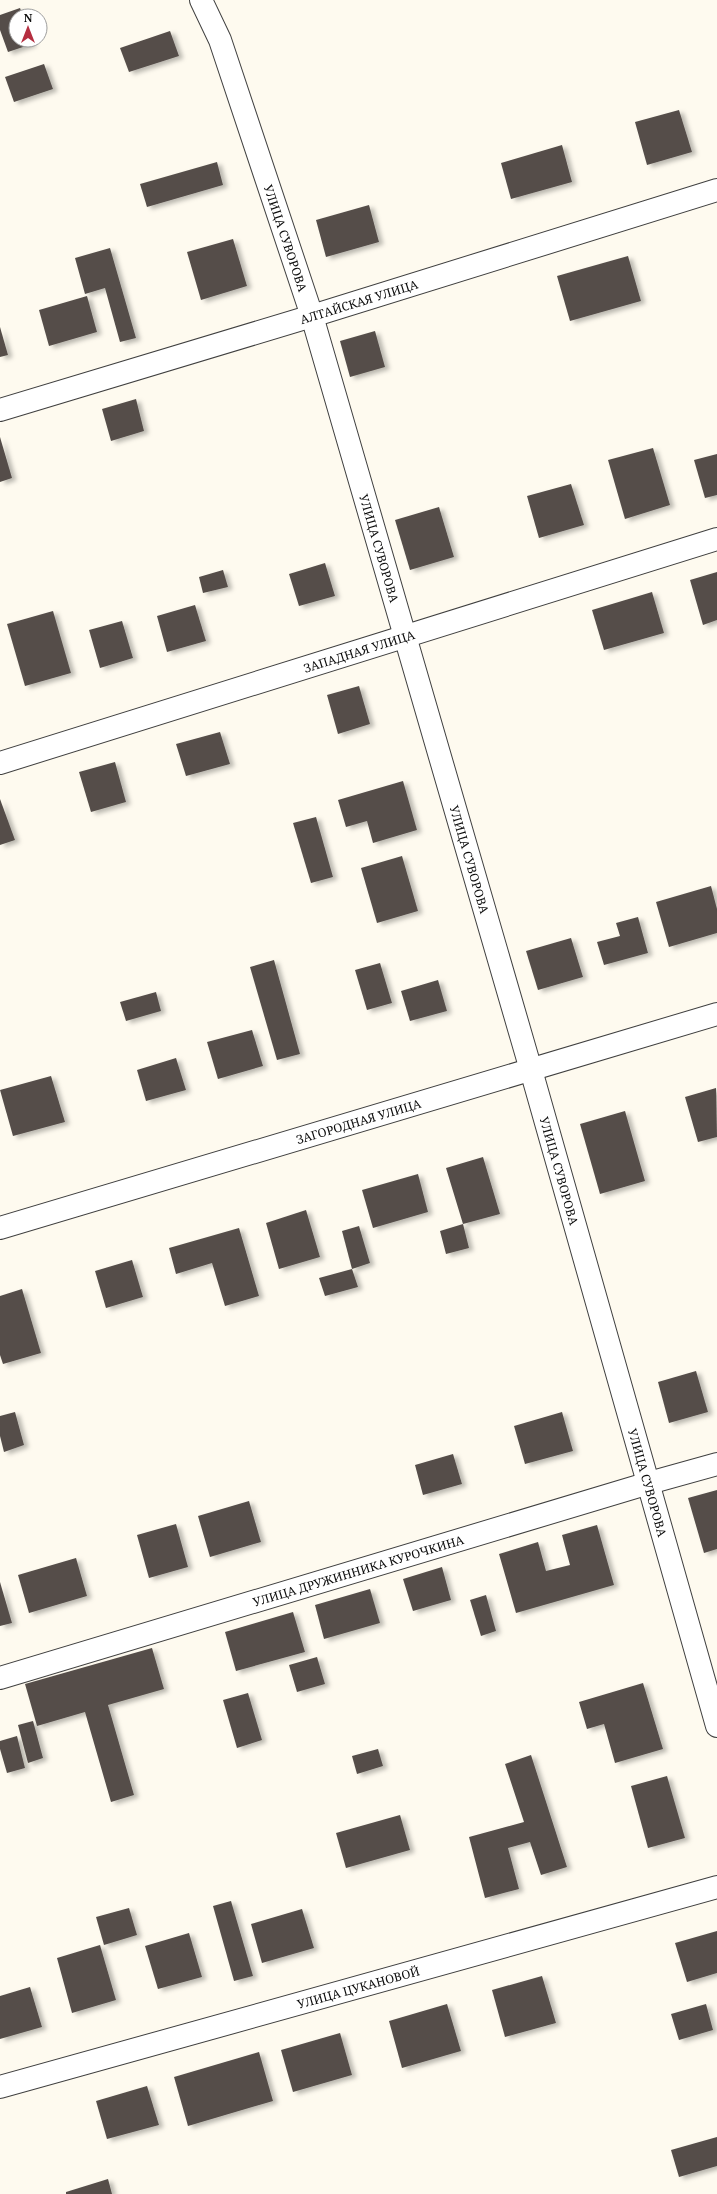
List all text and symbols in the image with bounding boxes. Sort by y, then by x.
north arrow [8,8,48,48]
text: N [24,10,33,25]
street label: УЛИЦА СУВОРОВА [260,182,312,294]
street label: АЛТАЙСКАЯ УЛИЦА [298,275,420,328]
street label: УЛИЦА СУВОРОВА [356,492,403,605]
street label: ЗАПАДНАЯ УЛИЦА [301,625,417,676]
street label: УЛИЦА СУВОРОВА [446,803,494,916]
street label: ЗАГОРОДНАЯ УЛИЦА [294,1094,423,1148]
street label: УЛИЦА СУВОРОВА [536,1115,583,1227]
street label: УЛИЦА СУВОРОВА [624,1426,671,1539]
street label: УЛИЦА ДРУЖИННИКА КУРОЧКИНА [251,1531,466,1610]
street label: УЛИЦА ЦУКАНОВОЙ [295,1962,422,2012]

